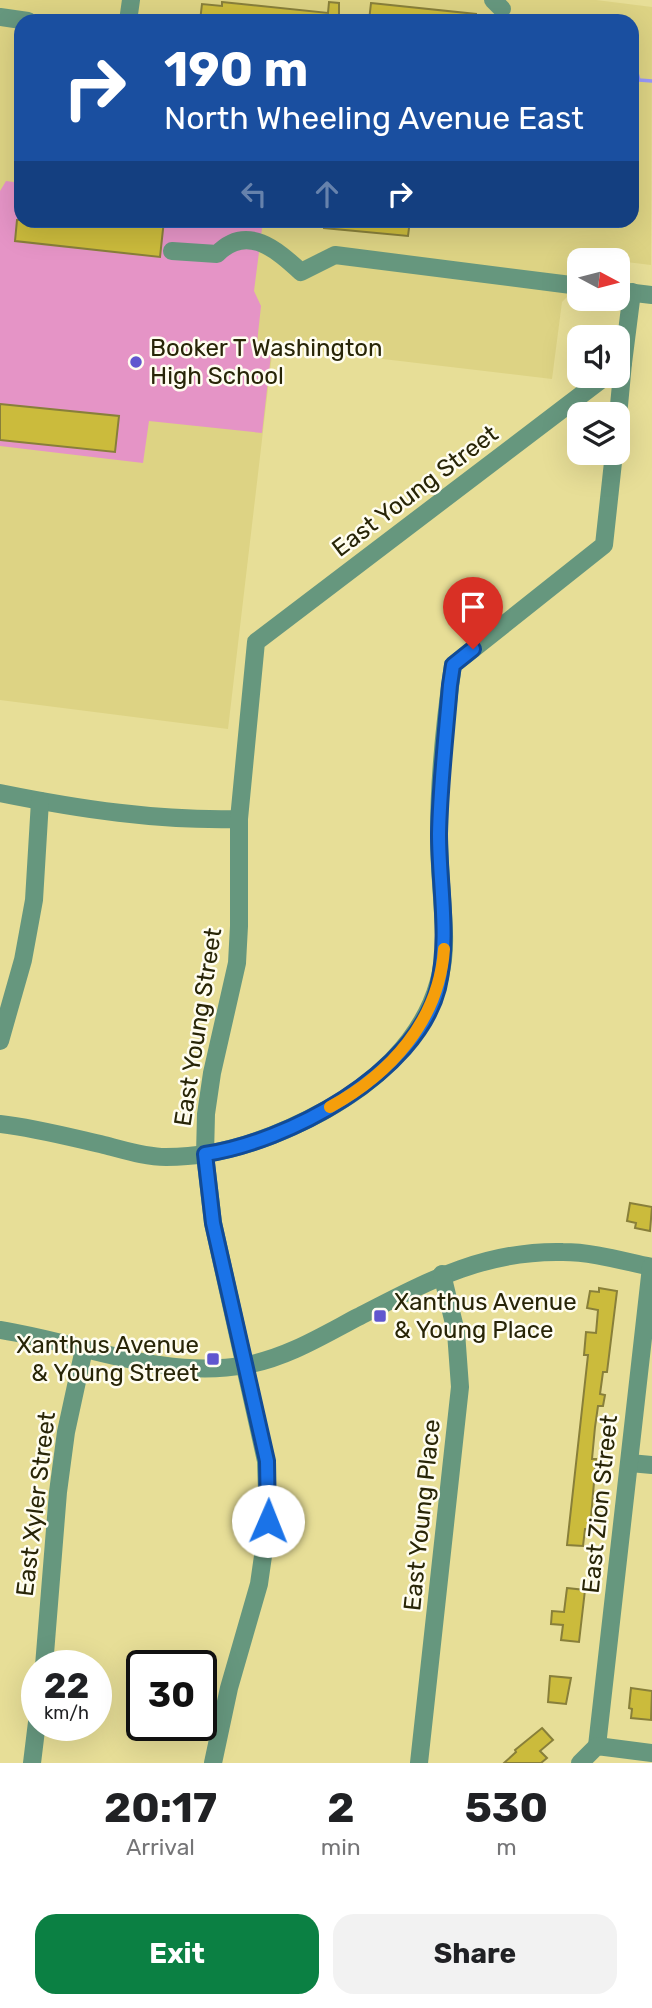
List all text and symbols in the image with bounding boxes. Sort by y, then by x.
text: 190 m [164,40,308,98]
icon: right [49,42,140,133]
text: North Wheeling Avenue East [164,99,584,137]
icon: left [235,175,273,213]
icon: ahead [308,175,346,213]
icon: right [381,175,419,213]
north arrow [567,248,630,312]
map controls [567,248,630,465]
button: sound [567,325,630,388]
place label: Booker T Washington High School [150,334,383,390]
marker: Booker T Washington High School [128,354,144,370]
button: layers [567,402,630,465]
street label: East Young Street [327,420,503,562]
pin [443,577,503,649]
icon: arrive [454,588,492,626]
street label: East Young Street [168,926,228,1128]
place label: Xanthus Avenue & Young Place [394,1288,577,1344]
marker: Xanthus Avenue & Young Place [372,1308,388,1324]
place label: Xanthus Avenue & Young Street [16,1331,199,1387]
marker: Xanthus Avenue & Young Street [205,1351,221,1367]
street label: East Xyler Street [11,1410,61,1598]
street label: East Zion Street [577,1413,623,1595]
street label: East Young Place [398,1418,446,1612]
position arrow [231,1484,305,1558]
speed limit sign: 30 [126,1650,217,1741]
text: 22 [44,1665,89,1707]
text: km/h [44,1702,89,1724]
text: 20:17 [104,1783,217,1833]
text: 2 [327,1783,354,1833]
text: 530 [465,1783,548,1833]
text: Arrival [126,1833,195,1861]
text: min [321,1833,361,1861]
text: m [496,1833,517,1861]
button: Exit [35,1914,319,1994]
button: Share [333,1914,617,1994]

